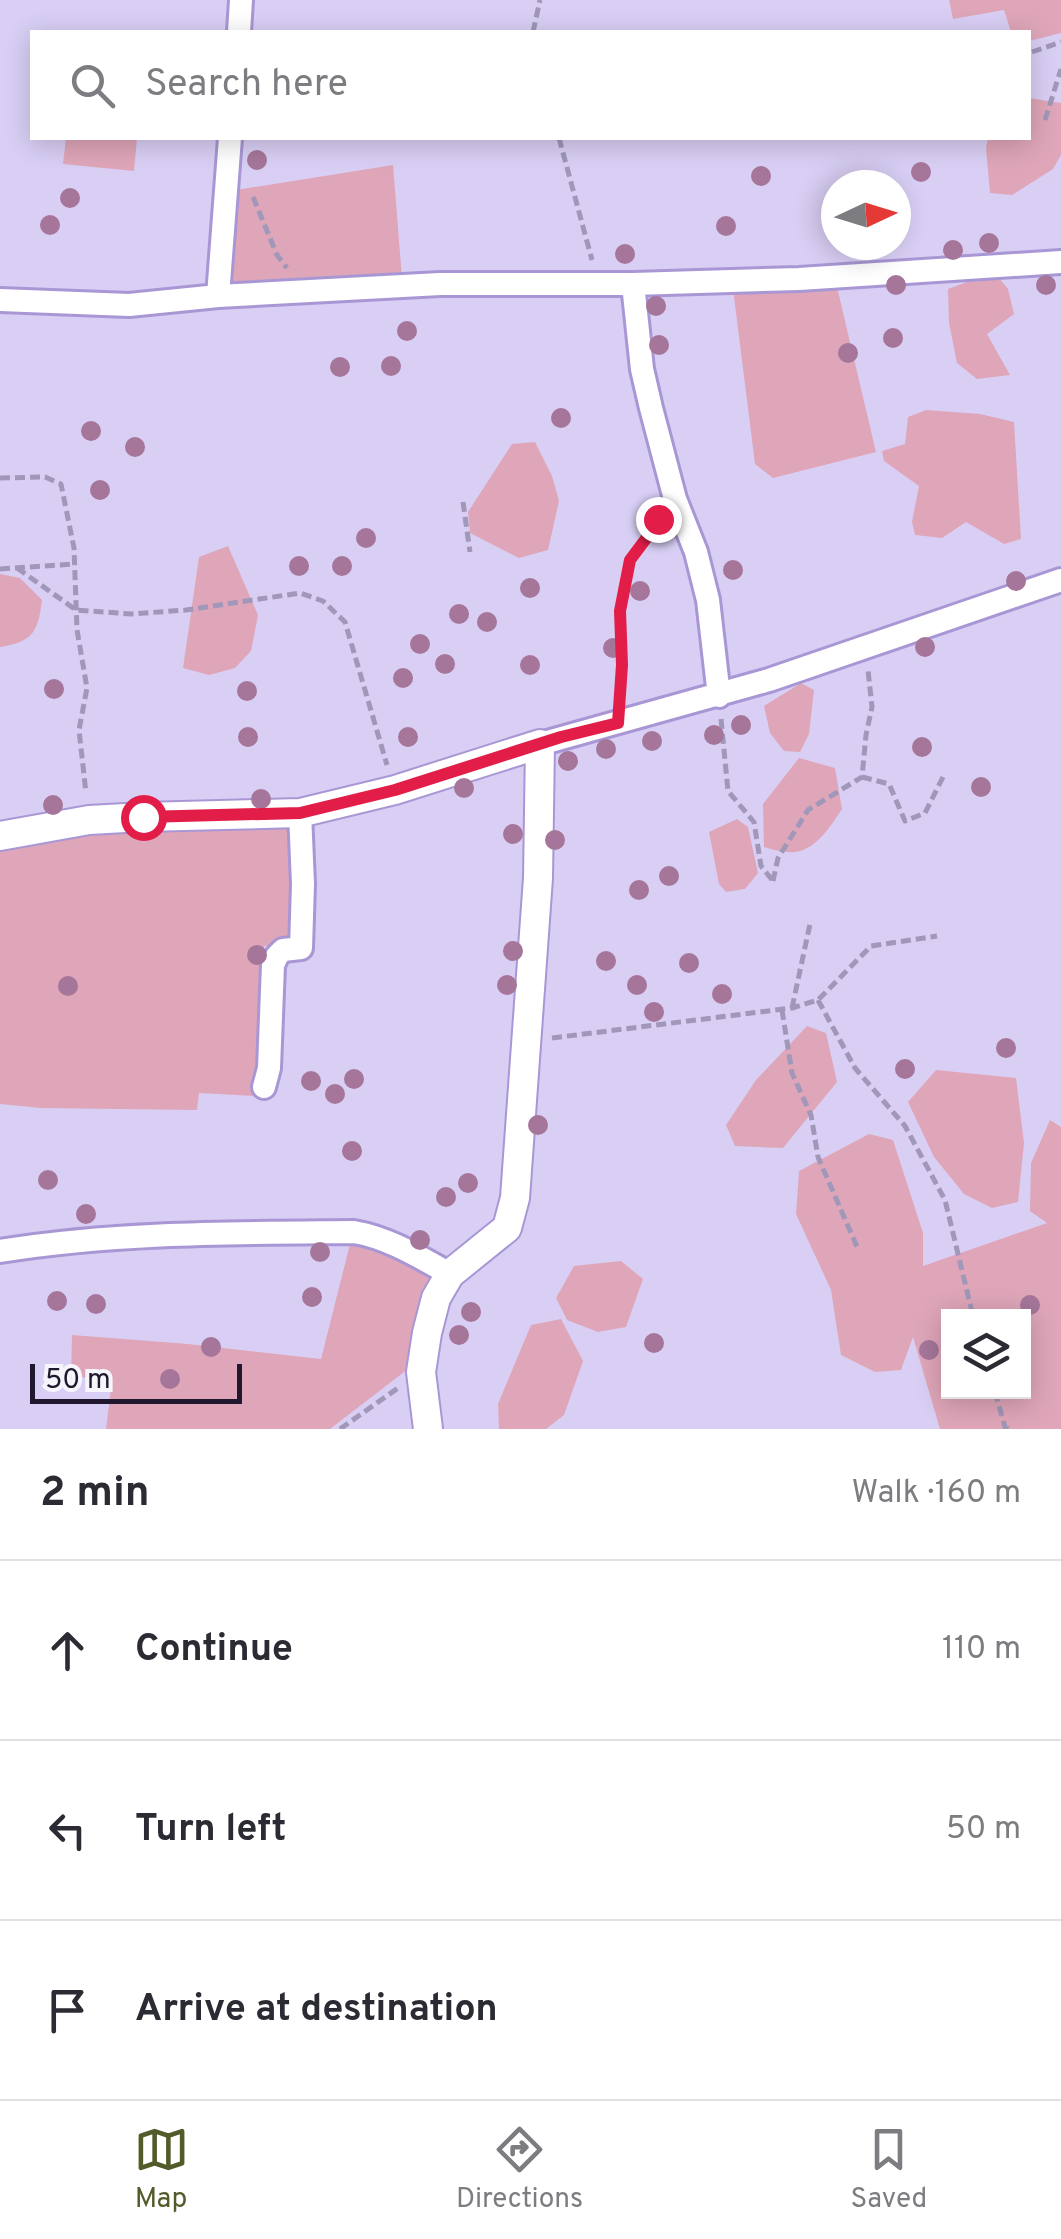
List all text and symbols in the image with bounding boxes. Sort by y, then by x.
search box [30,30,1031,140]
icon: search [65,58,120,113]
text: Search here [145,61,348,110]
north arrow [821,170,911,260]
route end [636,497,682,543]
route start [121,795,167,841]
map controls [941,1309,1031,1399]
button: layers [941,1309,1031,1399]
scale bar [30,1359,242,1404]
text: 50 m [45,1363,111,1399]
text: 2 min [40,1468,150,1521]
text: Walk · 160 m [851,1474,1021,1514]
icon: ahead [40,1623,95,1678]
text: Continue [135,1626,293,1675]
text: 110 m [942,1630,1021,1670]
icon: left [40,1803,95,1858]
text: Turn left [135,1806,287,1855]
text: 50 m [946,1810,1021,1850]
icon: arrive [40,1983,95,2038]
text: Arrive at destination [135,1986,498,2035]
tab: Map [134,2122,189,2218]
tab: Directions [456,2122,583,2218]
tab: Saved [850,2122,927,2218]

